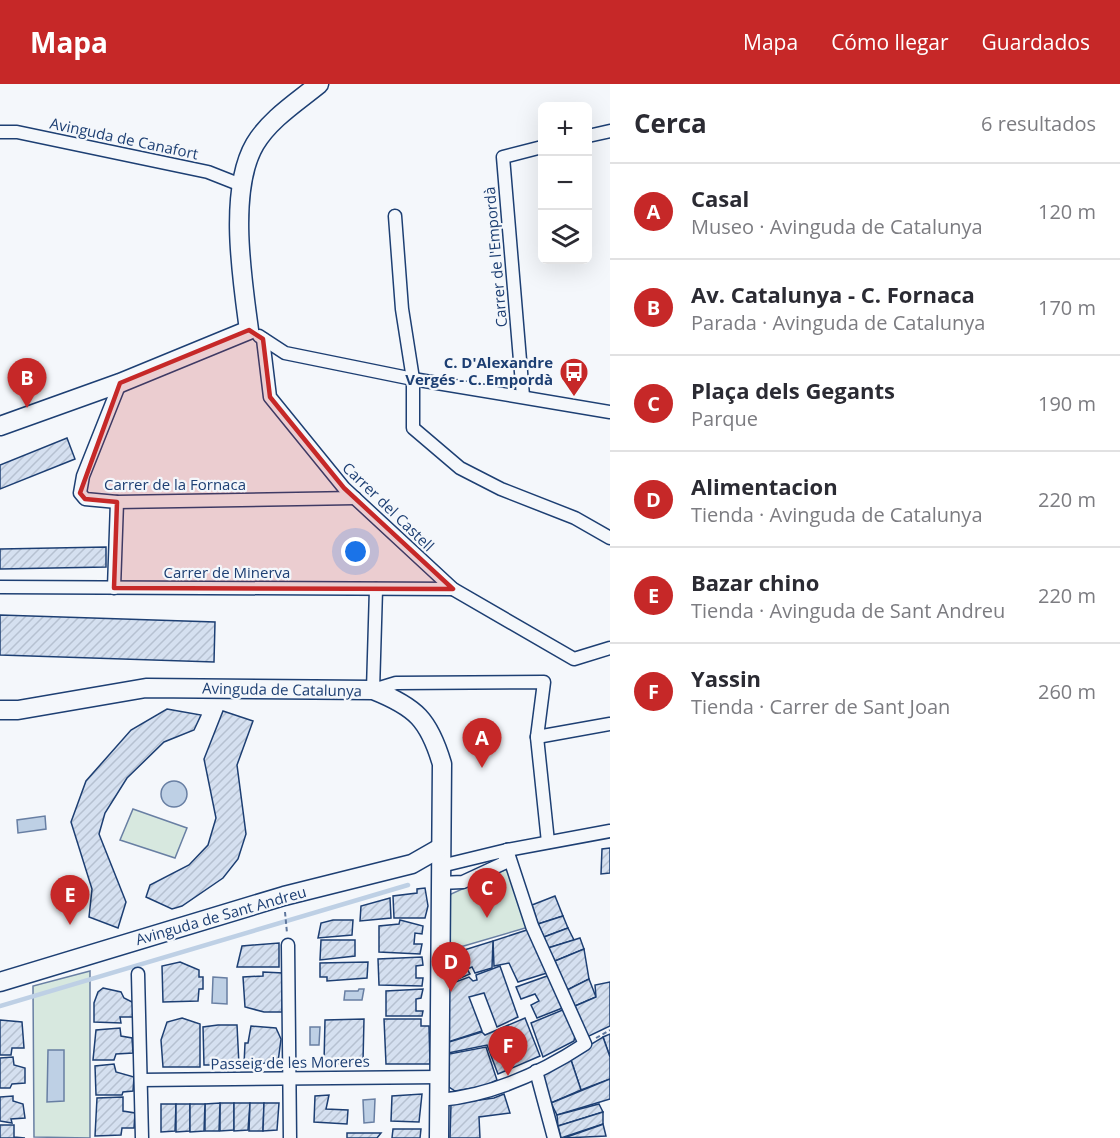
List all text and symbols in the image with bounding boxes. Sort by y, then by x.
text: Mapa [30,23,108,61]
text: Mapa [743,28,798,56]
text: Cómo llegar [831,28,949,56]
text: Guardados [982,28,1090,56]
map controls [538,102,592,264]
button: + [538,102,592,156]
text: Cerca [634,105,707,141]
text: 6 resultados [981,110,1096,137]
street label: Avinguda de Canafort [48,113,200,164]
button: − [538,156,592,210]
text: Casal [691,183,749,213]
street label: Carrer de l'Empordà [479,186,511,328]
text: A [647,198,660,225]
text: 120 m [1038,198,1096,225]
button: layers [538,210,592,264]
text: Museo · Avinguda de Catalunya [691,213,983,240]
text: Av. Catalunya - C. Fornaca [691,279,975,309]
text: B [647,294,660,321]
text: 170 m [1038,294,1096,321]
text: Parada · Avinguda de Catalunya [691,309,985,336]
place label: C. D'Alexandre Vergés - C. Empordà [405,352,553,389]
bus stop icon: C. D'Alexandre Vergés - C. Empordà [558,356,590,398]
pin: B [8,358,46,408]
text: Plaça dels Gegants [691,375,895,405]
text: C [647,390,660,417]
text: 190 m [1038,390,1096,417]
text: Parque [691,405,758,432]
street label: Carrer del Castell [339,457,439,555]
text: Alimentacion [691,471,838,501]
street label: Carrer de la Fornaca [104,474,246,494]
text: D [646,486,661,513]
text: 220 m [1038,486,1096,513]
text: Tienda · Avinguda de Catalunya [691,501,983,528]
your location [341,537,370,566]
street label: Carrer de Minerva [164,562,290,582]
text: Bazar chino [691,567,819,597]
text: E [648,582,659,609]
text: 220 m [1038,582,1096,609]
text: Tienda · Avinguda de Sant Andreu [691,597,1005,624]
text: Yassin [691,663,761,693]
street label: Avinguda de Catalunya [202,678,362,700]
text: F [648,678,659,705]
text: 260 m [1038,678,1096,705]
text: Tienda · Carrer de Sant Joan [691,693,950,720]
pin: A [462,718,502,768]
pin: C [468,868,506,918]
pin: E [50,876,90,925]
street label: Avinguda de Sant Andreu [133,881,308,949]
pin: D [432,942,470,992]
pin: F [488,1026,528,1076]
street label: Passeig de les Moreres [210,1051,370,1073]

